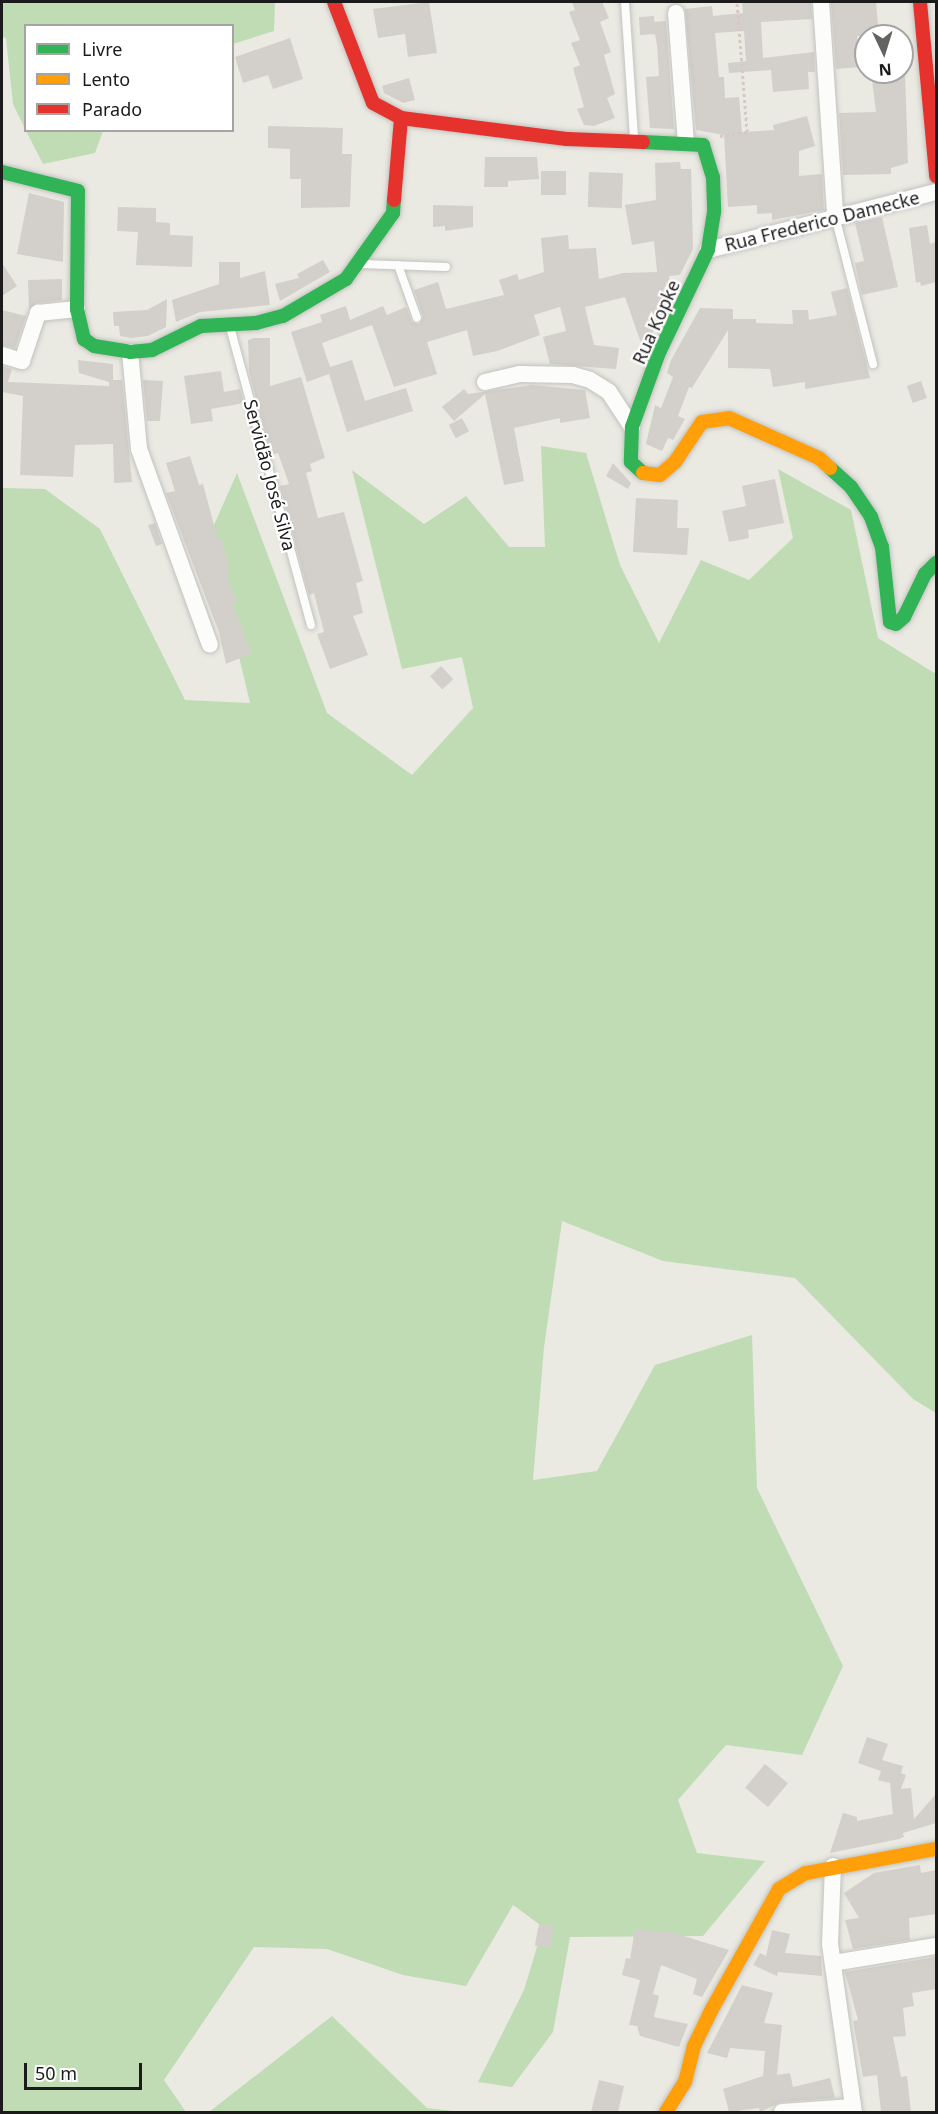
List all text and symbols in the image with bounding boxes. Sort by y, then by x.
legend [24,24,234,132]
north arrow [854,24,914,84]
text: Livre [82,37,122,61]
text: N [878,59,892,81]
text: Lento [82,67,130,91]
text: Parado [82,97,142,121]
street label: Rua Frederico Damecke [722,186,922,256]
street label: Rua Kopke [628,277,684,367]
street label: Servidão José Silva [239,397,301,553]
scale bar [27,2051,146,2089]
text: 50 m [35,2061,77,2085]

